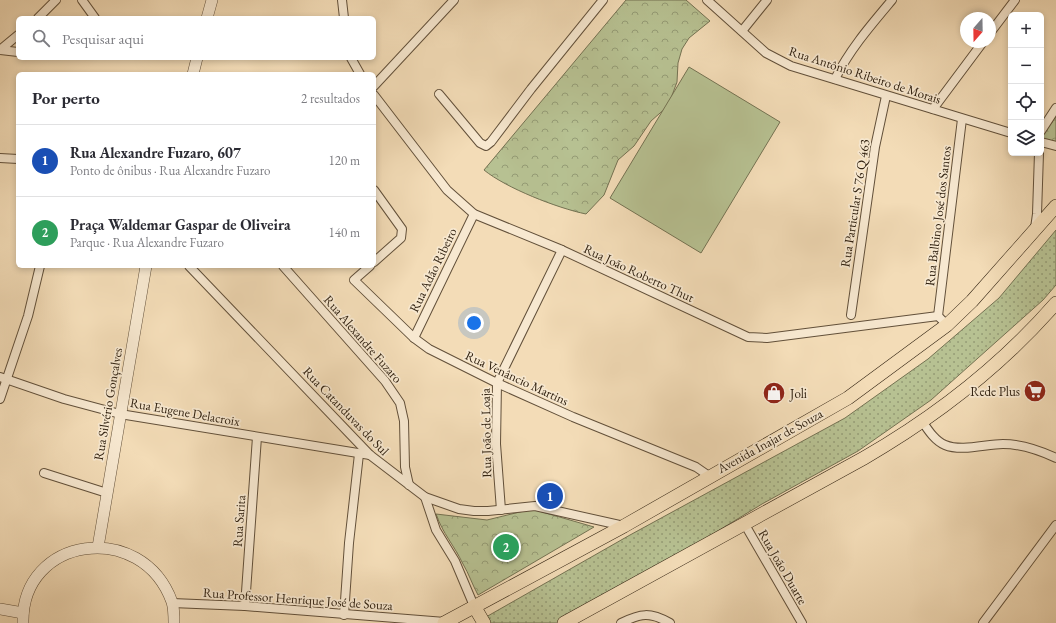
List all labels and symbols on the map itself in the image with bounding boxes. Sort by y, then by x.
north arrow [960,12,996,48]
street label: Rua Antônio Ribeiro de Morais [787,42,943,108]
street label: Rua Particular S 76 Q 463 [836,138,874,268]
street label: Rua Balbino José dos Santos [921,145,955,287]
street label: Rua Adão Ribeiro [405,225,461,315]
street label: Rua João Roberto Thut [581,240,697,306]
street label: Rua Alexandre Fuzaro [320,291,406,387]
your location [464,313,484,333]
street label: Rua Silvério Gonçalves [90,346,126,462]
street label: Rua Venâncio Martins [463,347,571,409]
street label: Rua Catanduvas do Sul [299,363,393,459]
supermarket icon: Rede Plus [1022,378,1048,404]
shop icon: Joli [761,380,787,406]
place label: Rede Plus [970,383,1020,400]
place label: Joli [789,385,807,402]
street label: Rua João de Loaja [477,387,495,478]
street label: Rua Eugene Delacroix [129,394,242,430]
street label: Avenida Inajar de Souza [713,405,826,478]
pin: 1 [537,481,563,511]
street label: Rua Sarita [229,494,249,547]
street label: Rua João Duarte [755,526,811,608]
pin: 2 [493,532,519,562]
street label: Rua Professor Henrique José de Souza [203,584,394,614]

